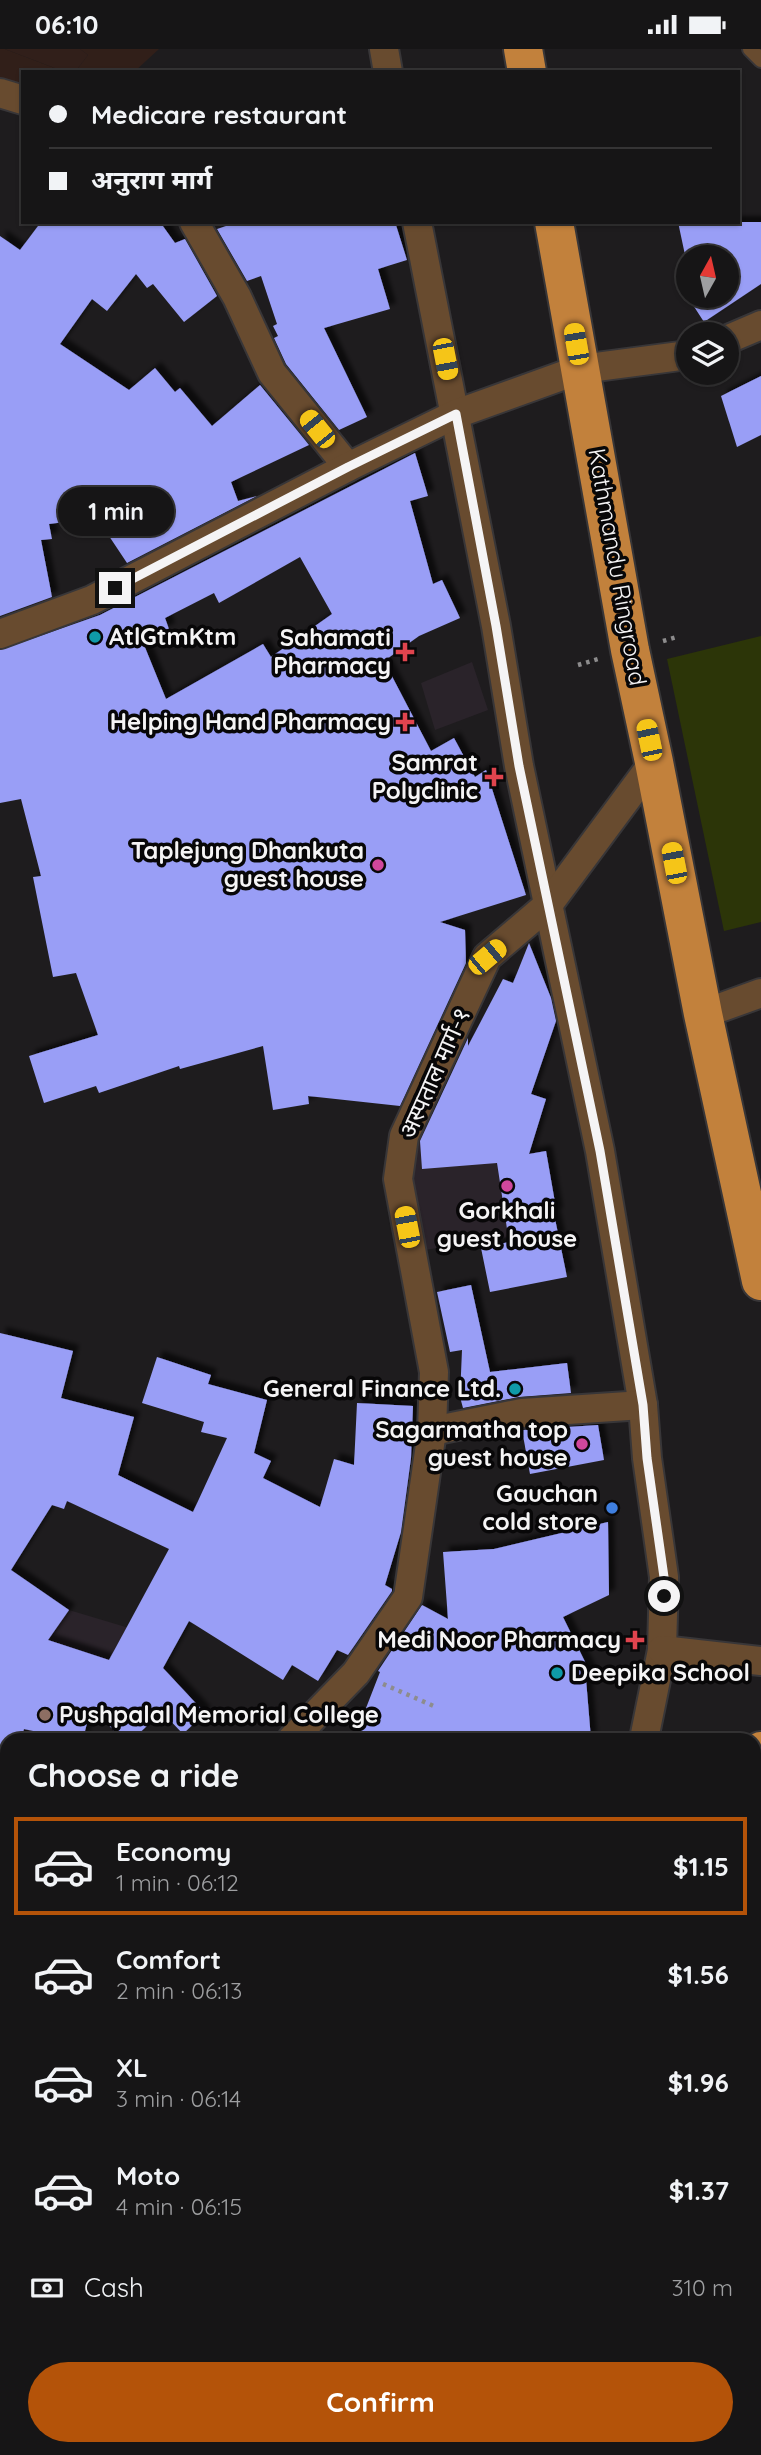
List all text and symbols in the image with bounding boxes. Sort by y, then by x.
text: 06:10 [35,8,99,41]
text: Medicare restaurant [91,98,347,131]
text: अनुराग मार्ग [91,163,212,196]
north arrow [676,245,738,308]
map controls [676,245,739,385]
car [563,321,590,367]
button: layers [676,322,739,385]
car [431,336,460,382]
car [296,406,339,452]
street label: Kathmandu Ringroad [582,446,654,688]
callout: 1 min [57,487,173,535]
text: 1 min [88,497,144,526]
route end [99,572,131,604]
place label: AtlGtmKtm [109,621,236,651]
place label: Sahamati Pharmacy [273,622,391,680]
marker: AtlGtmKtm [87,629,103,645]
marker: Sahamati Pharmacy [397,644,413,660]
place label: Helping Hand Pharmacy [110,706,391,736]
marker: Helping Hand Pharmacy [397,714,413,730]
car [635,717,664,763]
place label: Samrat Polyclinic [372,747,478,805]
marker: Samrat Polyclinic [484,767,504,787]
place label: Taplejung Dhankuta guest house [131,835,364,893]
car [660,840,689,886]
marker: Taplejung Dhankuta guest house [370,857,386,873]
car [465,935,510,979]
street label: अस्पताल मार्ग-१ [392,1003,476,1143]
marker: Gorkhali guest house [499,1178,515,1194]
place label: Gorkhali guest house [437,1195,577,1253]
car [393,1204,422,1250]
place label: General Finance Ltd. [263,1373,501,1403]
marker: General Finance Ltd. [507,1381,523,1397]
place label: Sagarmatha top guest house [375,1414,568,1472]
marker: Sagarmatha top guest house [574,1436,590,1452]
place label: Gauchan cold store [482,1478,598,1536]
marker: Gauchan cold store [604,1500,620,1516]
route start [648,1580,680,1612]
place label: Medi Noor Pharmacy [377,1624,621,1654]
marker: Medi Noor Pharmacy [627,1632,643,1648]
place label: Deepika School [571,1657,750,1687]
marker: Deepika School [549,1665,565,1681]
place label: Pushpalal Memorial College [59,1699,379,1729]
marker: Pushpalal Memorial College [37,1707,53,1723]
text: Choose a ride [28,1755,240,1795]
icon: car [32,1835,95,1898]
text: Economy [116,1835,231,1868]
text: $1.15 [673,1850,729,1883]
text: 1 min · 06:12 [116,1868,239,1897]
icon: car [32,1943,95,2006]
text: Comfort [116,1943,221,1976]
text: $1.56 [668,1958,729,1991]
text: 2 min · 06:13 [116,1976,242,2005]
icon: car [32,2051,95,2114]
text: XL [116,2051,148,2084]
text: $1.96 [668,2066,729,2099]
text: 3 min · 06:14 [116,2084,241,2113]
icon: car [32,2159,95,2222]
text: Moto [116,2159,180,2192]
text: $1.37 [669,2174,729,2207]
text: 4 min · 06:15 [116,2192,242,2221]
icon: cash [28,2269,66,2307]
text: Cash [84,2271,144,2304]
text: 310 m [671,2273,733,2302]
button: Confirm [28,2362,733,2442]

